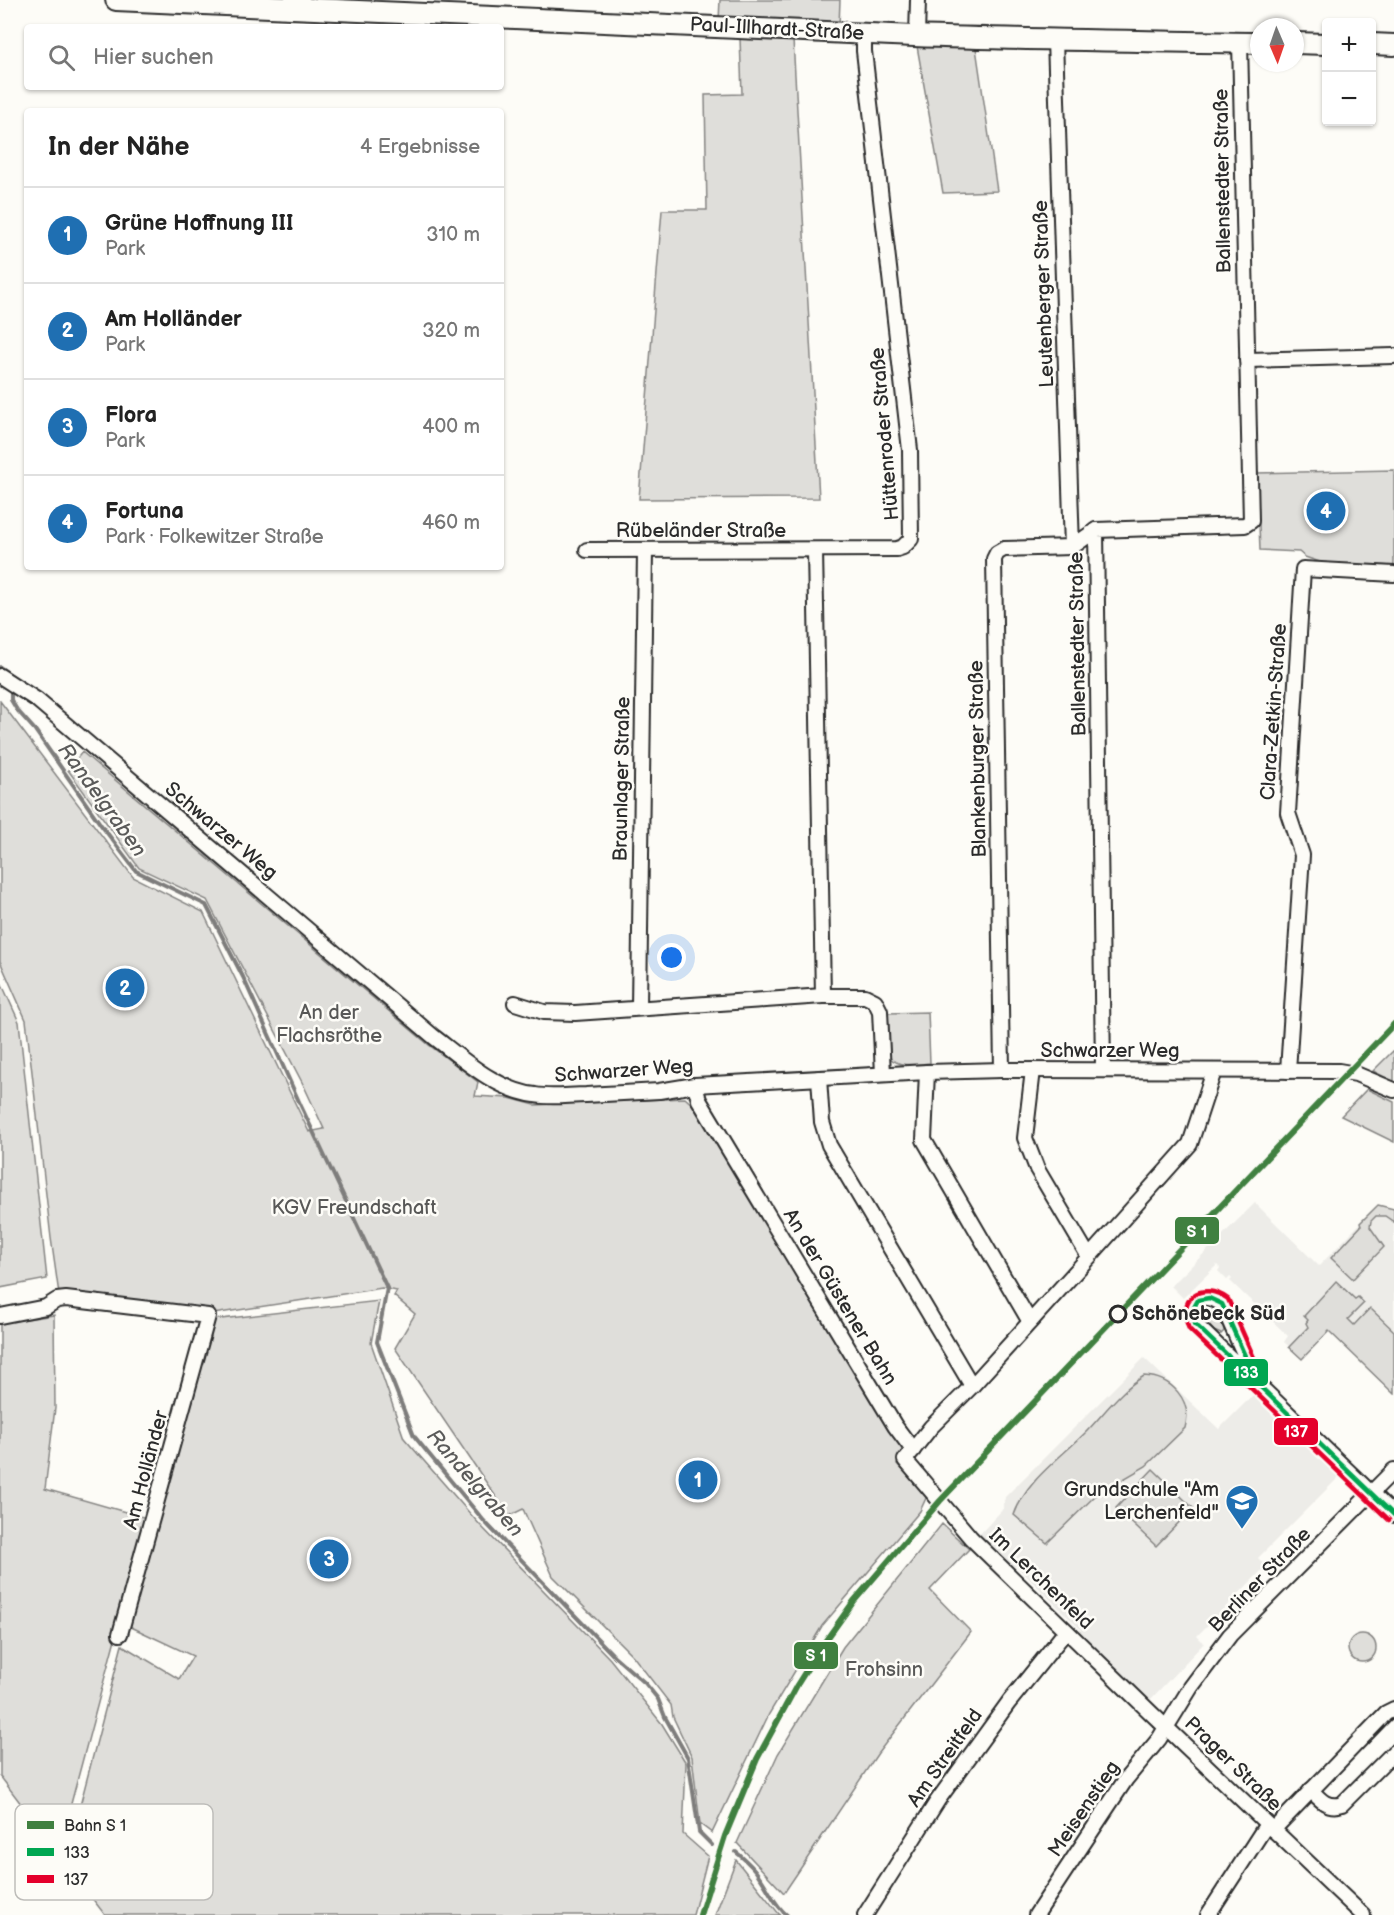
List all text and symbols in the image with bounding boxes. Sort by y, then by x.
street label: Paul-Illhardt-Straße [689,12,865,46]
north arrow [1250,18,1304,72]
map controls [1322,18,1376,126]
button: + [1322,18,1376,72]
search box [24,24,504,90]
icon: search [45,41,78,74]
text: Hier suchen [93,44,214,71]
button: − [1322,72,1376,126]
street label: Ballenstedter Straße [1209,88,1237,274]
text: In der Nähe [48,132,190,163]
text: 4 Ergebnisse [360,135,480,159]
street label: Leutenberger Straße [1029,200,1059,388]
text: Grüne Hoffnung III [105,210,294,237]
text: 1 [63,223,72,247]
text: 310 m [426,223,480,247]
text: Park [105,237,145,261]
text: Am Holländer [105,306,242,333]
text: 2 [62,319,73,343]
text: 320 m [422,319,480,343]
text: Park [105,333,145,357]
street label: Hüttenroder Straße [865,346,905,522]
text: Flora [105,402,157,429]
text: 3 [62,415,73,439]
text: 400 m [422,415,480,439]
text: Park [105,429,145,453]
pin: 4 [1306,488,1346,534]
text: Fortuna [105,498,184,525]
text: 4 [62,511,73,535]
text: 460 m [422,511,480,535]
street label: Rübeländer Straße [616,519,786,543]
text: Park · Folkewitzer Straße [105,525,324,549]
street label: Ballenstedter Straße [1064,551,1092,737]
street label: Clara-Zetkin-Straße [1256,623,1292,801]
street label: Blankenburger Straße [964,660,992,858]
street label: Braunlager Straße [609,696,635,862]
water label: Randelgraben [52,738,152,862]
street label: Schwarzer Weg [160,777,282,885]
your location [657,943,686,972]
pin: 2 [106,966,144,1010]
park label: An der Flachsröthe [276,1001,382,1048]
street label: Schwarzer Weg [1040,1039,1180,1063]
street label: Schwarzer Weg [554,1054,694,1088]
park label: KGV Freundschaft [271,1196,437,1220]
street label: An der Güstener Bahn [778,1204,902,1390]
line badge: S 1 [1174,1216,1220,1245]
text: S 1 [1187,1223,1207,1242]
place label: Schönebeck Süd [1132,1302,1285,1326]
marker: Schönebeck Süd [1109,1305,1127,1323]
line badge: 133 [1223,1358,1269,1387]
text: 133 [1233,1364,1259,1383]
street label: Am Holländer [119,1407,174,1532]
line badge: 137 [1273,1417,1319,1446]
text: 137 [1284,1423,1309,1442]
water label: Randelgraben [421,1424,529,1542]
pin: 1 [678,1458,718,1502]
place label: Grundschule "Am Lerchenfeld" [1064,1478,1219,1525]
school or university icon: Grundschule "Am Lerchenfeld" [1224,1483,1260,1530]
street label: Berliner Straße [1204,1522,1316,1637]
street label: Im Lerchenfeld [984,1523,1098,1635]
pin: 3 [310,1536,348,1582]
line badge: S 1 [793,1641,839,1670]
text: S 1 [806,1647,826,1666]
park label: Frohsinn [845,1658,923,1682]
street label: Am Streitfeld [902,1704,988,1812]
street label: Prager Straße [1179,1712,1287,1816]
street label: Meisenstieg [1043,1756,1125,1862]
legend [15,1804,213,1900]
text: Bahn S 1 [64,1817,126,1836]
text: 133 [64,1844,90,1863]
text: 137 [64,1871,88,1890]

